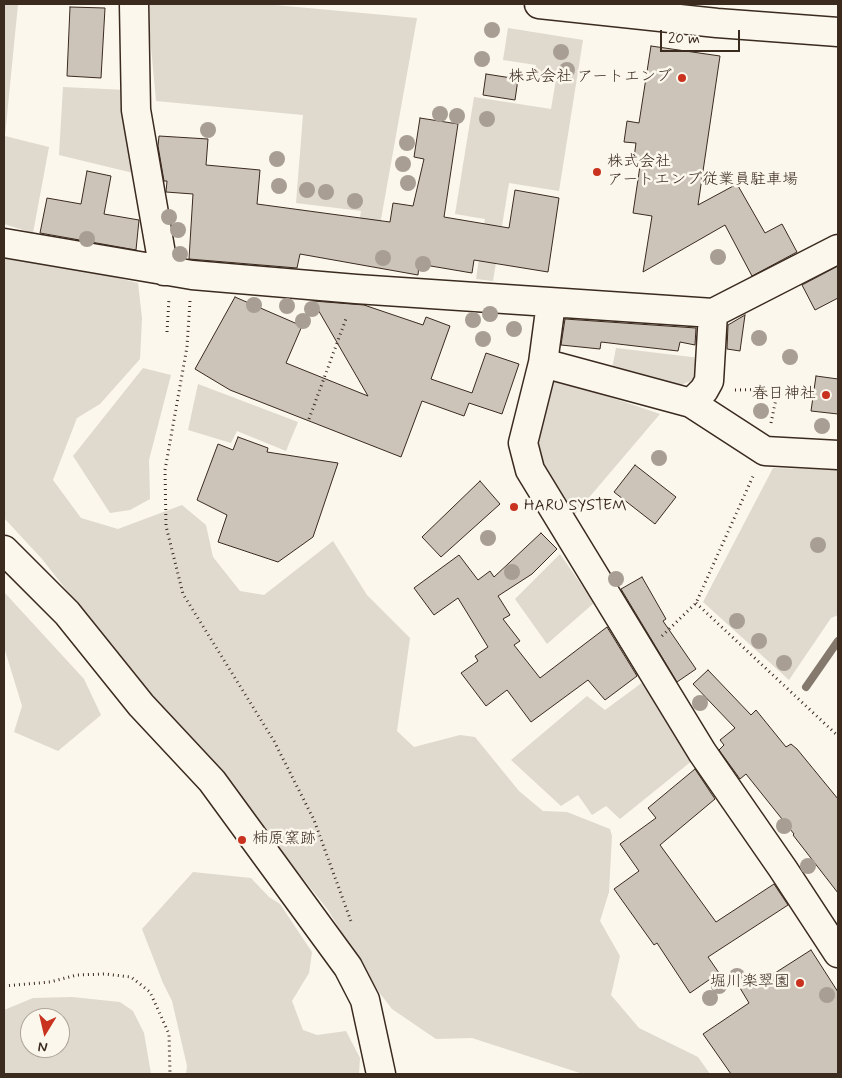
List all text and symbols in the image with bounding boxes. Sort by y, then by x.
scale bar [662,20,742,52]
text: 20 m [668,29,700,49]
place label: 株式会社 アートエンブ [508,68,672,88]
marker: 株式会社 アートエンブ [676,72,688,84]
place label: 株式会社 アートエンブ従業員駐車場 [607,153,798,191]
marker: 株式会社 アートエンブ従業員駐車場 [591,166,603,178]
place label: 春日神社 [752,385,816,405]
marker: 春日神社 [820,389,832,401]
place label: HARU SYSTEM [524,497,627,517]
marker: HARU SYSTEM [508,501,520,513]
place label: 柿原窯跡 [252,830,316,850]
marker: 柿原窯跡 [236,834,248,846]
place label: 堀川楽翠園 [710,973,790,993]
marker: 堀川楽翠園 [794,977,806,989]
north arrow [20,1008,70,1058]
text: N [37,1037,49,1056]

